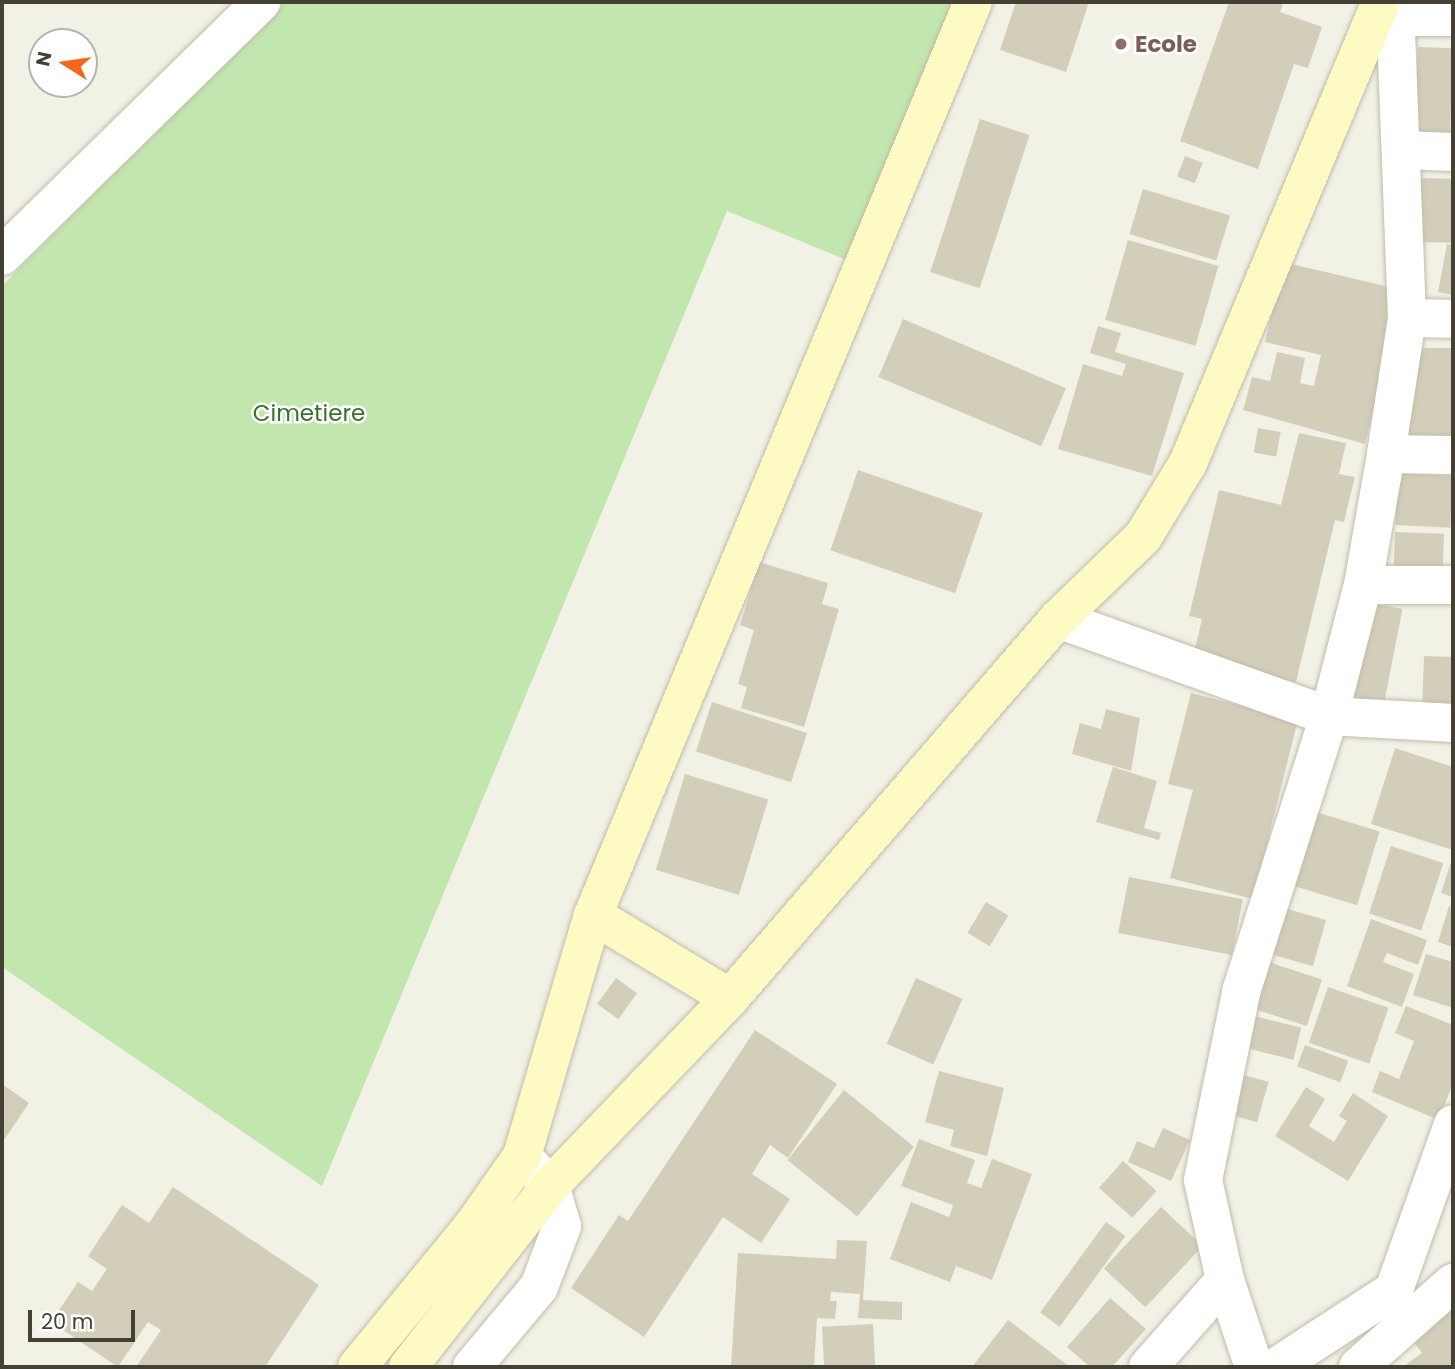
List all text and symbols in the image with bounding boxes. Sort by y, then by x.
north arrow [28,28,98,98]
place label: Ecole [1135,30,1197,58]
marker: Ecole [1113,36,1129,52]
text: N [29,49,59,69]
park label: Cimetiere [253,399,365,427]
scale bar [32,1296,138,1340]
text: 20 m [41,1307,94,1336]

